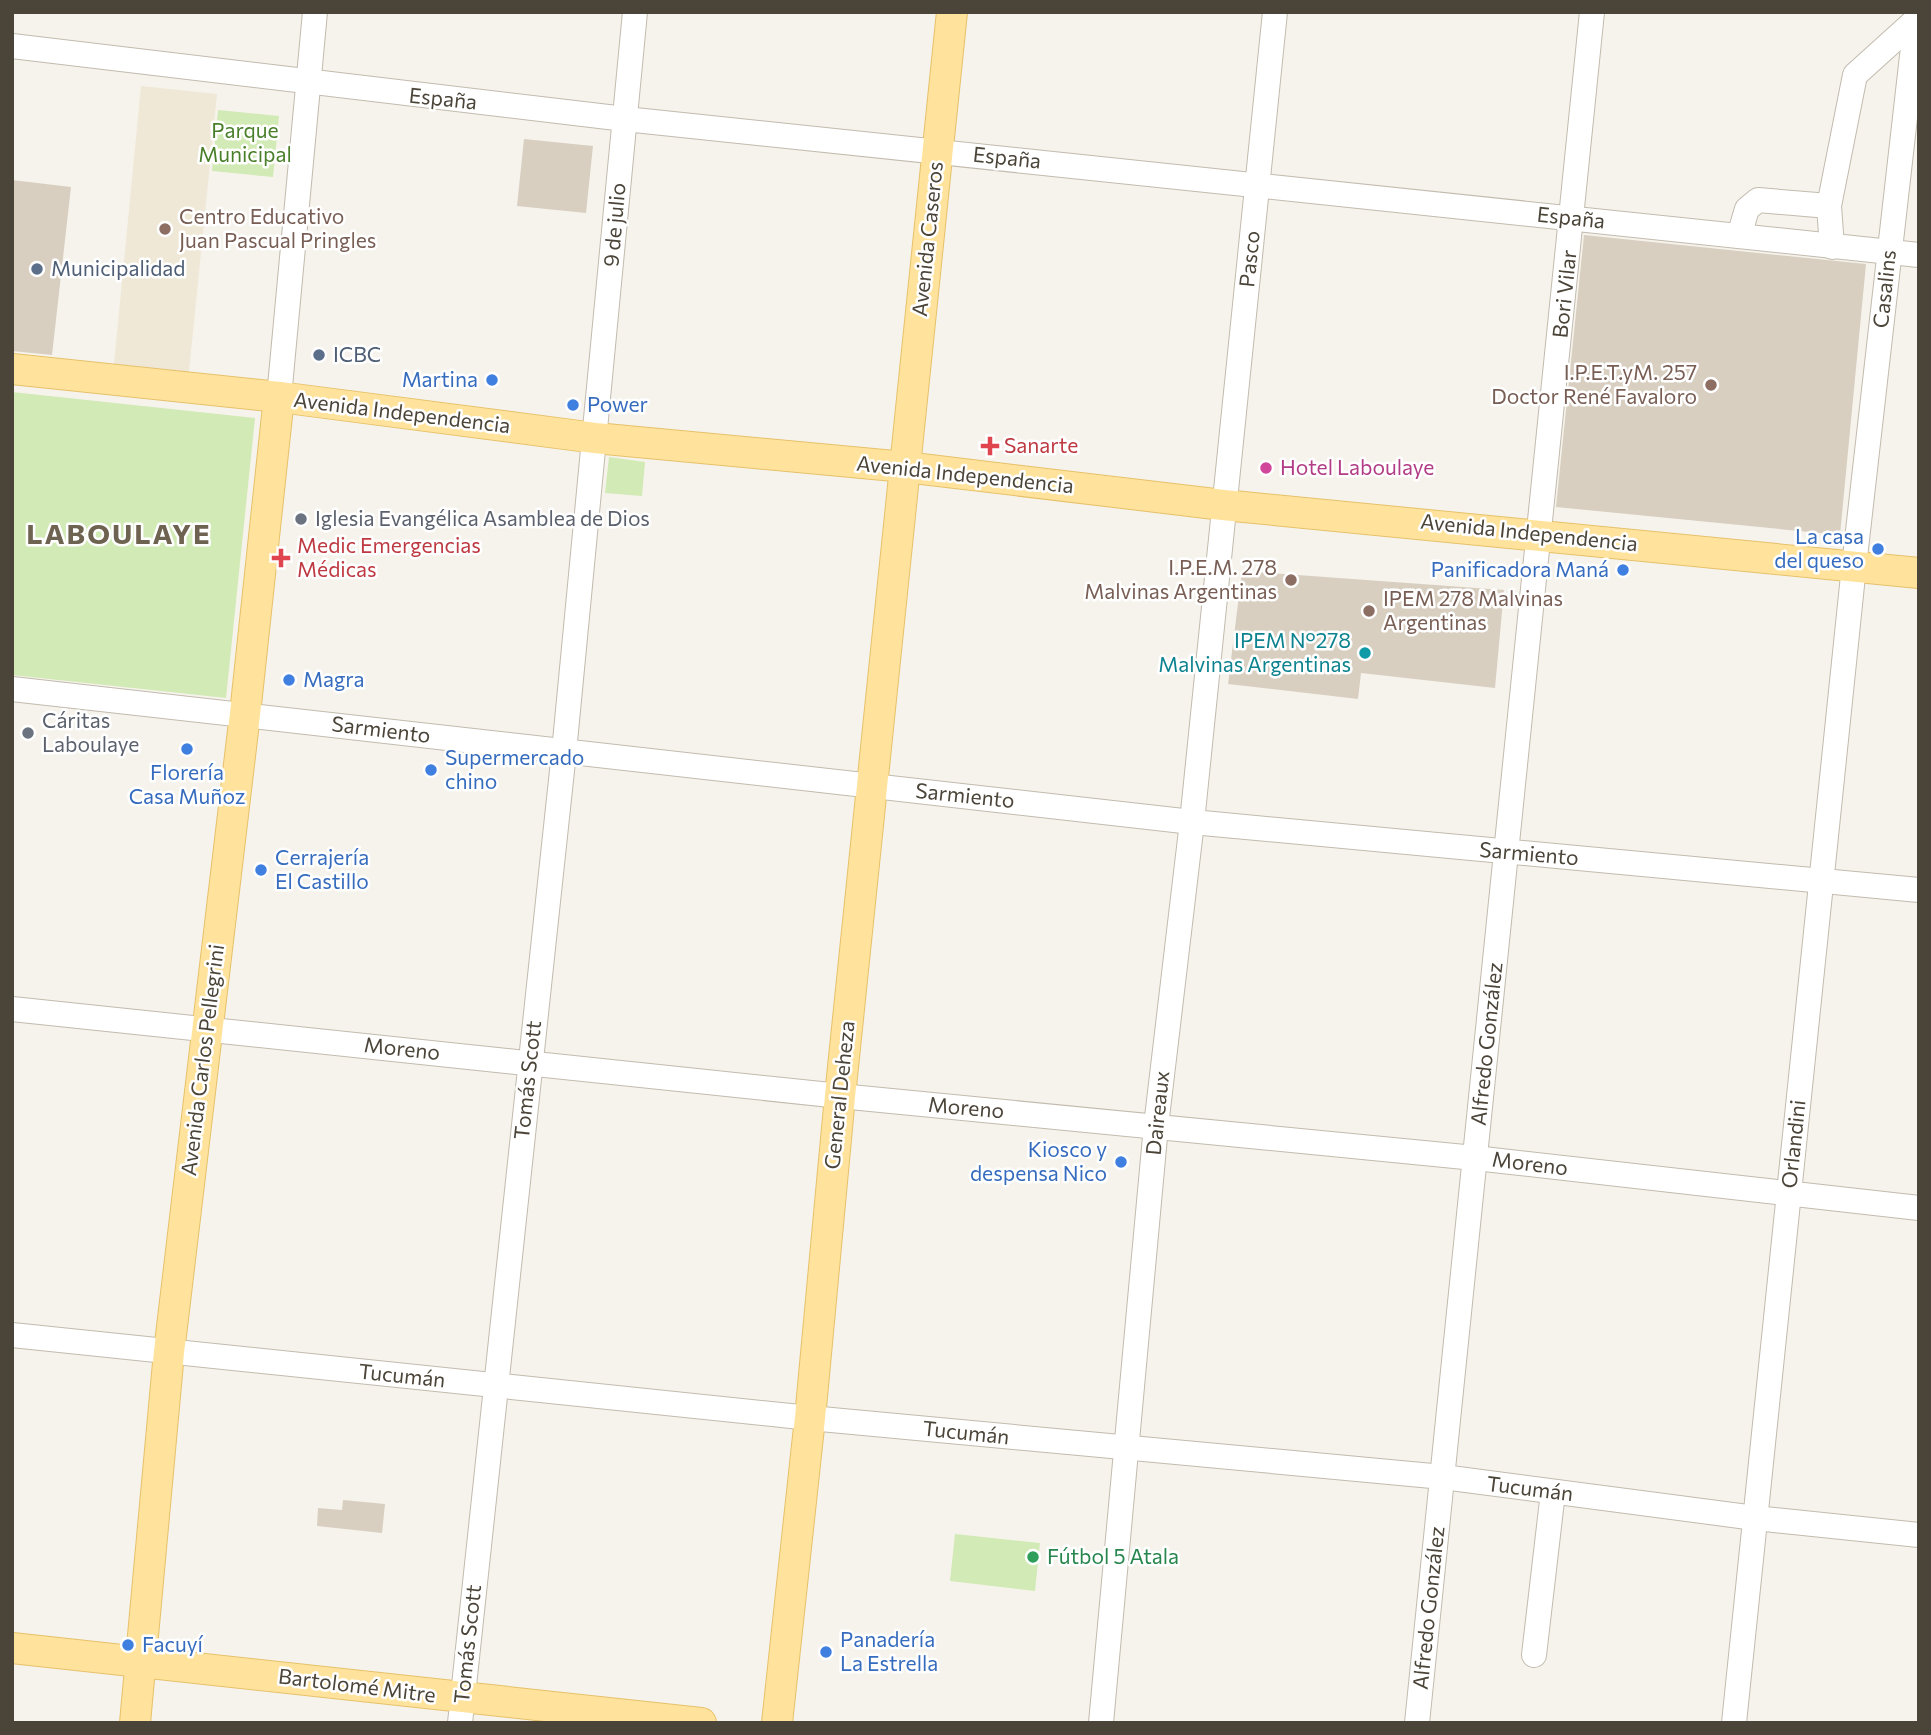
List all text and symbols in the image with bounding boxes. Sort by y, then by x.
street label: España [408,82,478,114]
park label: Parque Municipal [198,117,292,166]
street label: España [972,141,1042,173]
street label: Avenida Caseros [906,160,947,318]
street label: 9 de julio [597,182,630,268]
street label: España [1536,201,1606,233]
place label: Centro Educativo Juan Pascual Pringles [179,203,376,252]
marker: Centro Educativo Juan Pascual Pringles [157,221,173,237]
street label: Pasco [1233,229,1264,288]
street label: Bori Vilar [1546,249,1581,339]
street label: Casalins [1867,249,1900,329]
place label: Municipalidad [51,255,185,280]
marker: Municipalidad [29,261,45,277]
place label: ICBC [333,341,381,366]
marker: ICBC [311,347,327,363]
place label: I.P.E.T.yM. 257 Doctor René Favaloro [1491,359,1697,408]
place label: Martina [402,366,478,391]
marker: Martina [484,372,500,388]
marker: I.P.E.T.yM. 257 Doctor René Favaloro [1703,377,1719,393]
street label: Avenida Independencia [292,386,512,437]
place label: Power [587,391,648,416]
marker: Power [565,397,581,413]
place label: Sanarte [1004,432,1078,457]
marker: Sanarte [982,438,998,454]
street label: Avenida Independencia [855,450,1075,497]
place label: Hotel Laboulaye [1280,454,1434,479]
marker: Hotel Laboulaye [1258,460,1274,476]
place label: Iglesia Evangélica Asamblea de Dios [315,505,650,530]
street label: Avenida Independencia [1419,508,1639,555]
marker: Iglesia Evangélica Asamblea de Dios [293,511,309,527]
district label: LABOULAYE [26,516,212,550]
place label: La casa del queso [1774,523,1864,572]
place label: Medic Emergencias Médicas [297,532,481,581]
marker: La casa del queso [1870,541,1886,557]
marker: Medic Emergencias Médicas [271,548,291,568]
place label: I.P.E.M. 278 Malvinas Argentinas [1084,554,1277,603]
place label: Panificadora Maná [1431,556,1609,581]
marker: Panificadora Maná [1615,562,1631,578]
marker: I.P.E.M. 278 Malvinas Argentinas [1283,572,1299,588]
place label: IPEM 278 Malvinas Argentinas [1383,585,1563,634]
marker: IPEM 278 Malvinas Argentinas [1361,603,1377,619]
place label: IPEM N°278 Malvinas Argentinas [1158,627,1351,676]
marker: IPEM N°278 Malvinas Argentinas [1357,645,1373,661]
place label: Magra [303,666,364,691]
marker: Magra [281,672,297,688]
place label: Cáritas Laboulaye [42,707,139,756]
street label: Sarmiento [330,710,432,747]
marker: Cáritas Laboulaye [20,725,36,741]
marker: Florería Casa Muñoz [179,741,195,757]
place label: Supermercado chino [445,744,584,793]
place label: Florería Casa Muñoz [129,759,245,808]
marker: Supermercado chino [423,762,439,778]
street label: Sarmiento [914,777,1016,812]
street label: Sarmiento [1478,836,1580,869]
place label: Cerrajería El Castillo [275,844,369,893]
marker: Cerrajería El Castillo [253,862,269,878]
street label: Avenida Carlos Pellegrini [175,943,228,1177]
street label: Alfredo González [1465,961,1507,1127]
street label: Tomás Scott [508,1019,545,1141]
street label: General Deheza [818,1019,859,1170]
street label: Moreno [363,1031,441,1064]
street label: Daireaux [1140,1069,1173,1156]
street label: Moreno [927,1091,1005,1122]
street label: Orlandini [1775,1098,1810,1189]
place label: Kiosco y despensa Nico [970,1136,1107,1185]
street label: Moreno [1491,1145,1570,1180]
marker: Kiosco y despensa Nico [1113,1154,1129,1170]
street label: Tucumán [358,1358,447,1391]
street label: Tucumán [922,1415,1011,1448]
street label: Tucumán [1486,1470,1575,1505]
street label: Alfredo González [1407,1525,1449,1691]
place label: Fútbol 5 Atala [1047,1543,1179,1568]
marker: Fútbol 5 Atala [1025,1549,1041,1565]
street label: Tomás Scott [448,1583,485,1705]
place label: Panadería La Estrella [840,1626,938,1675]
place label: Facuyí [142,1631,204,1656]
marker: Facuyí [120,1637,136,1653]
marker: Panadería La Estrella [818,1644,834,1660]
street label: Bartolomé Mitre [277,1662,437,1707]

